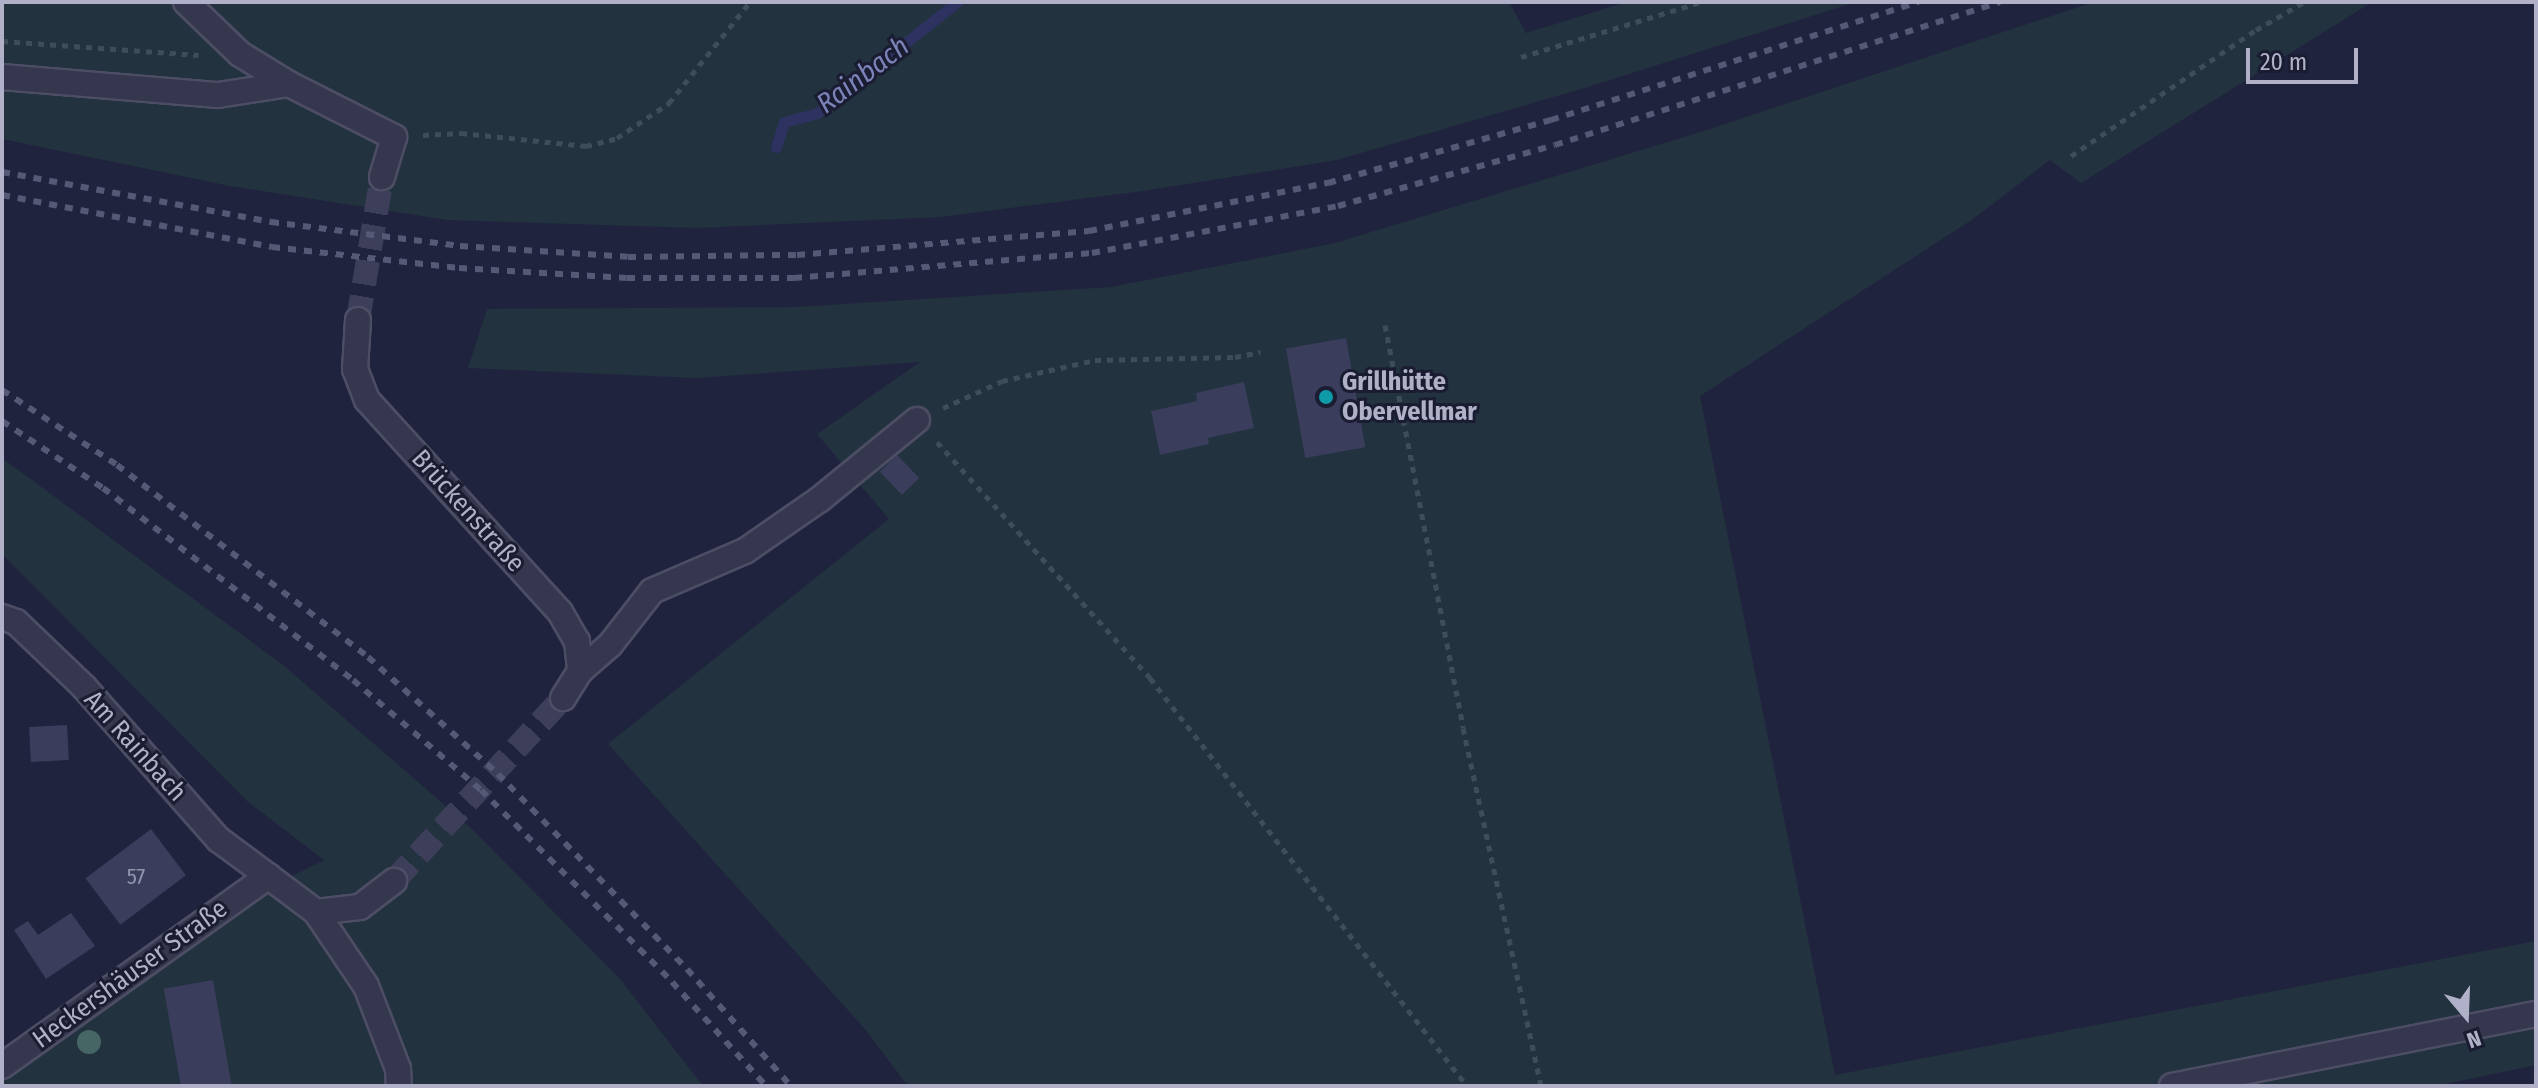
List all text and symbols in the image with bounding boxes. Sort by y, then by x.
water label: Rainbach [810,29,916,121]
scale bar [2250,32,2362,82]
text: 20 m [2260,48,2307,76]
place label: Grillhütte Obervellmar [1342,366,1477,428]
marker: Grillhütte Obervellmar [1317,388,1335,406]
street label: Brückenstraße [405,443,531,579]
street label: Am Rainbach [77,684,193,808]
house number: 57 [127,864,145,890]
street label: Heckershäuser Straße [27,893,233,1055]
north arrow [2426,976,2506,1056]
text: N [2463,1024,2485,1054]

